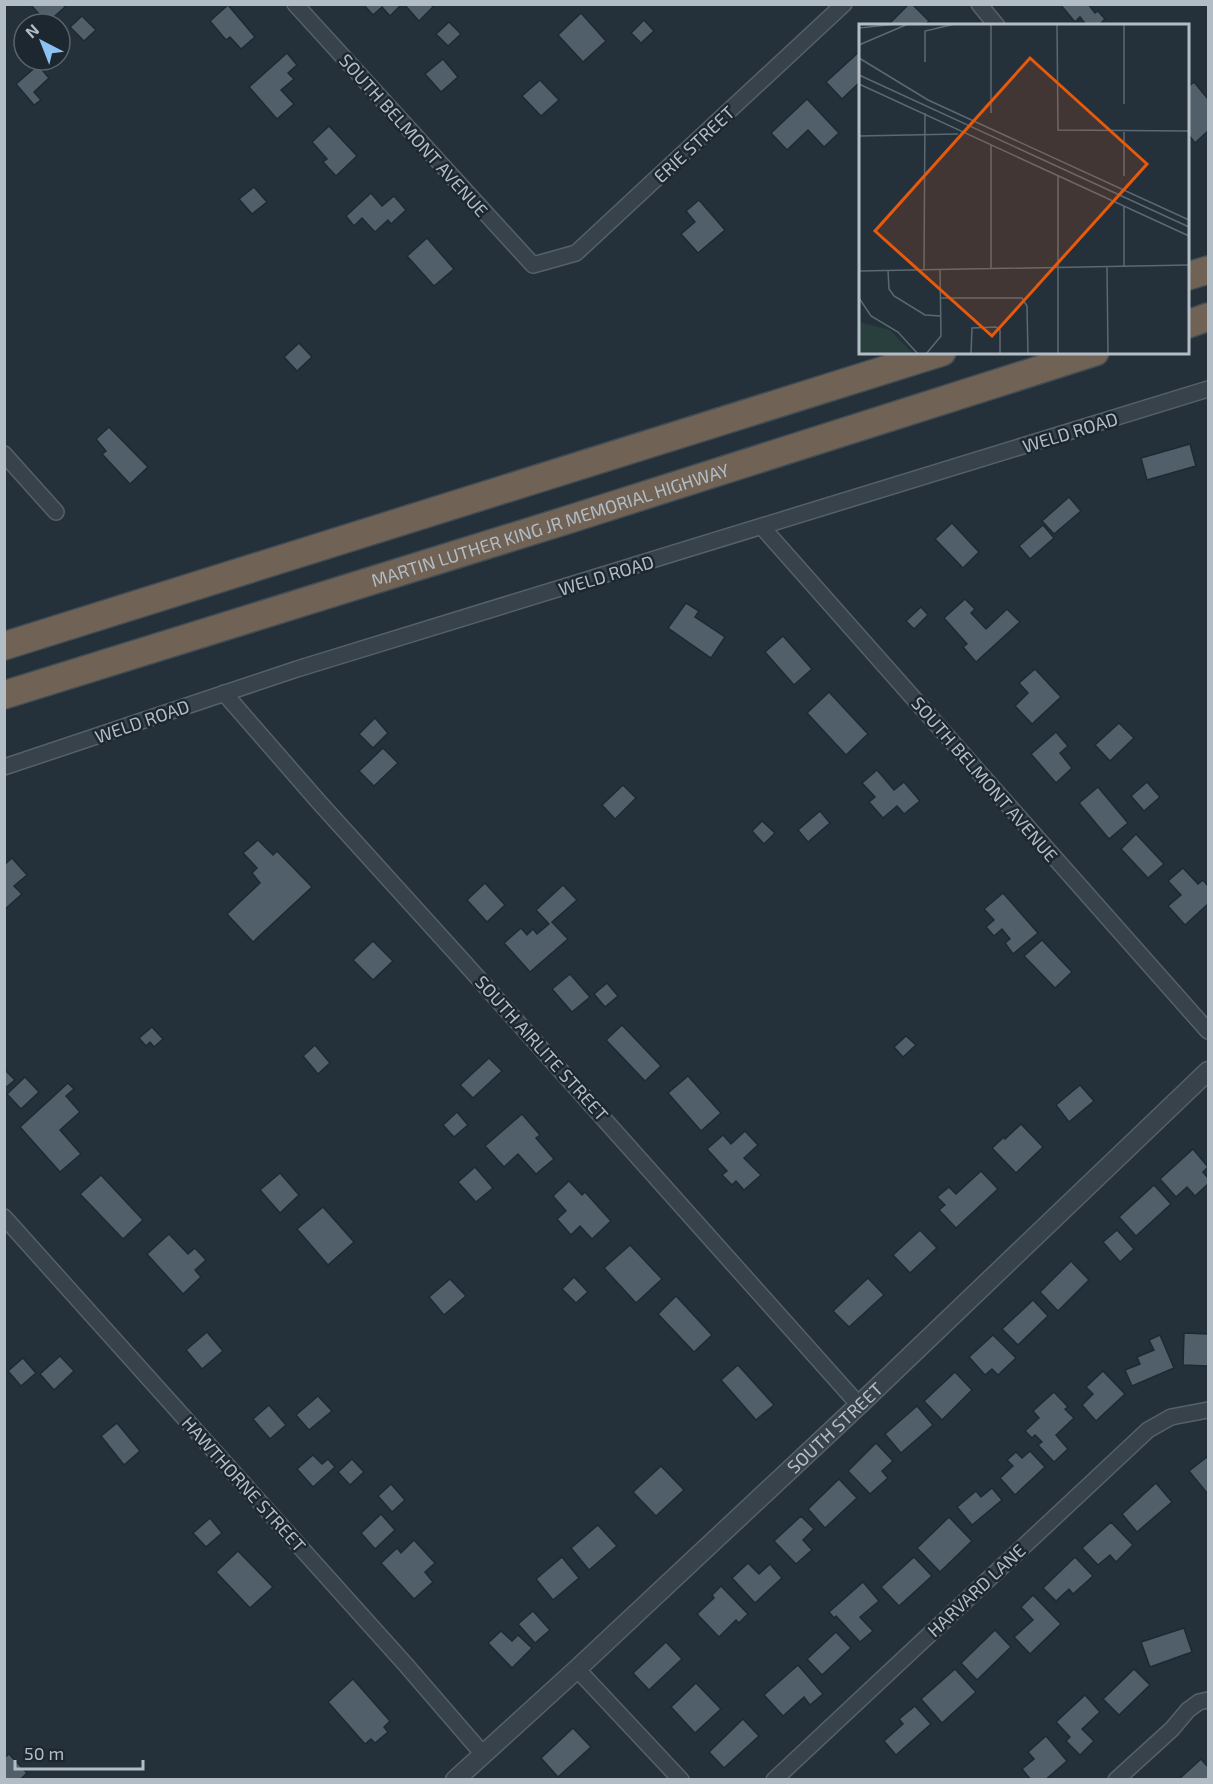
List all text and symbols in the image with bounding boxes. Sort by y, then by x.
north arrow [12,12,72,72]
text: N [21,20,42,41]
inset map [859,24,1189,354]
street label: SOUTH BELMONT AVENUE [335,49,493,221]
street label: ERIE STREET [649,101,739,187]
street label: WELD ROAD [1020,407,1120,457]
street label: MARTIN LUTHER KING JR MEMORIAL HIGHWAY [369,458,732,591]
street label: WELD ROAD [556,550,656,600]
street label: SOUTH BELMONT AVENUE [907,692,1063,866]
street label: WELD ROAD [92,695,192,747]
street label: SOUTH AIRLITE STREET [471,971,613,1126]
street label: SOUTH STREET [782,1377,887,1478]
street label: HAWTHORNE STREET [177,1412,311,1557]
street label: HARVARD LANE [922,1539,1030,1641]
scale bar [15,1733,142,1771]
text: 50 m [24,1742,64,1764]

